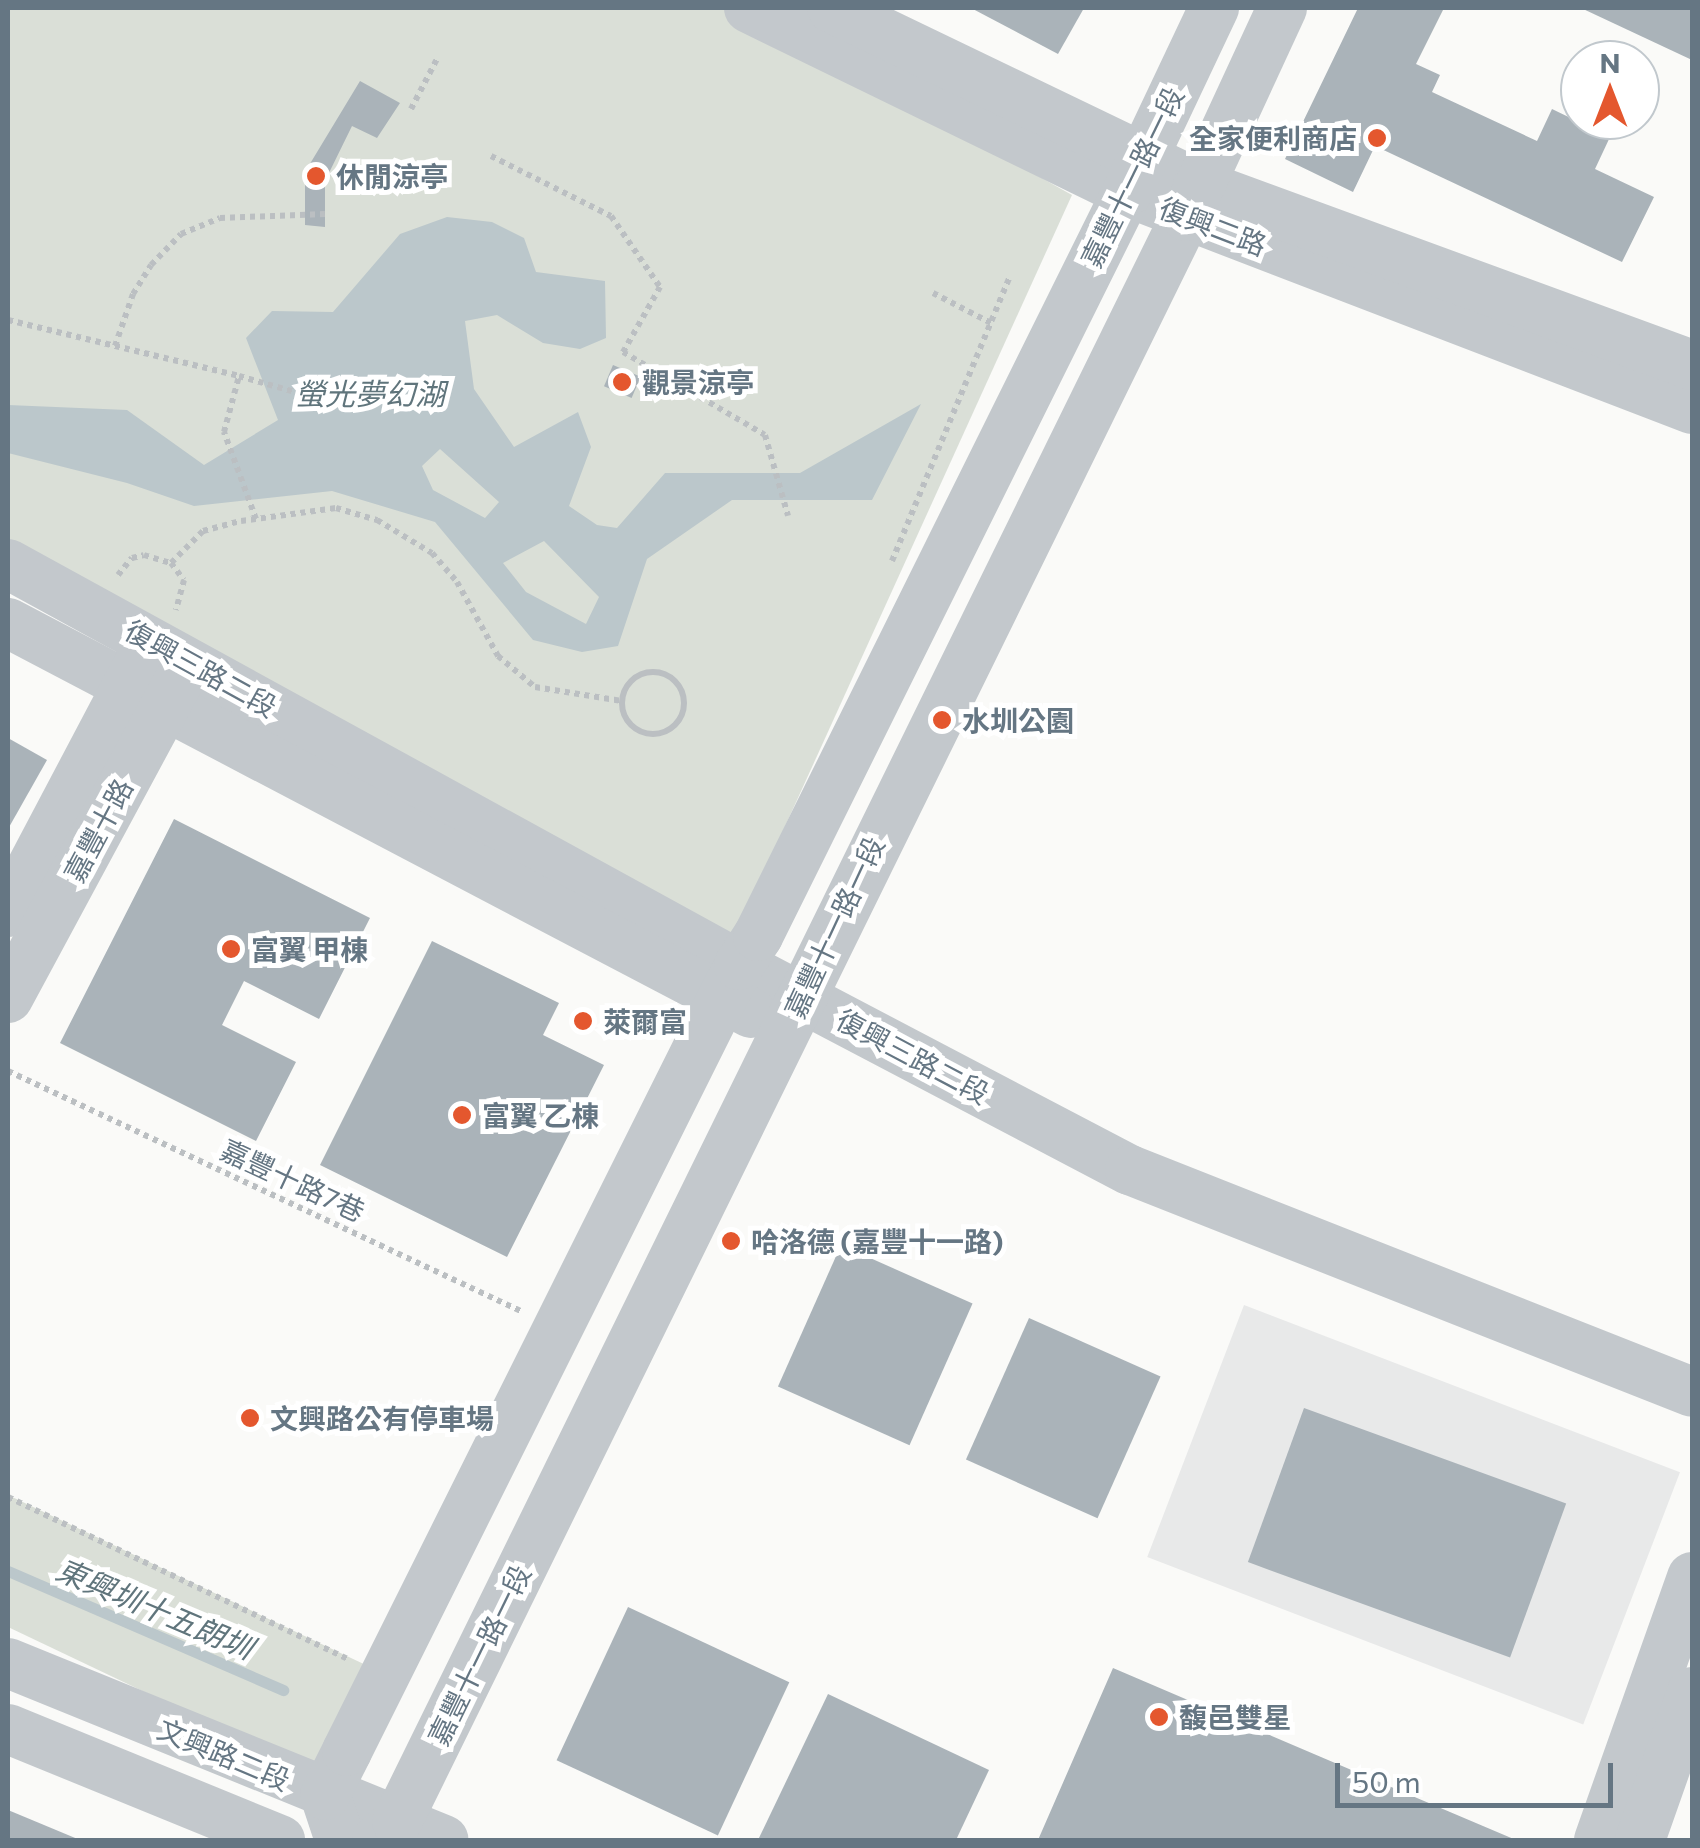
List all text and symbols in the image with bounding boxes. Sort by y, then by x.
north arrow [1560,40,1660,140]
text: N [1600,45,1621,79]
street label: 嘉豐十一路一段 [1074,82,1190,272]
place label: 全家便利商店 [1189,121,1357,155]
marker: 全家便利商店 [1366,127,1388,149]
place label: 休閒涼亭 [336,159,448,193]
marker: 休閒涼亭 [305,165,327,187]
street label: 復興二路 [1155,190,1271,262]
place label: 觀景涼亭 [642,365,754,399]
marker: 觀景涼亭 [611,371,633,393]
water label: 螢光夢幻湖 [295,375,445,411]
street label: 復興三路二段 [119,613,283,723]
place label: 水圳公園 [962,703,1074,737]
marker: 水圳公園 [931,709,953,731]
street label: 嘉豐十路 [57,773,139,887]
street label: 嘉豐十一路一段 [777,831,891,1023]
place label: 富翼 甲棟 [251,932,368,966]
marker: 富翼 甲棟 [220,938,242,960]
street label: 復興三路二段 [831,1002,995,1110]
place label: 萊爾富 [603,1004,687,1038]
marker: 萊爾富 [572,1010,594,1032]
place label: 富翼 乙棟 [482,1098,599,1132]
marker: 富翼 乙棟 [451,1104,473,1126]
street label: 嘉豐十路7巷 [216,1132,370,1228]
place label: 哈洛德 (嘉豐十一路) [751,1224,1003,1258]
marker: 哈洛德 (嘉豐十一路) [720,1230,742,1252]
place label: 文興路公有停車場 [270,1401,494,1435]
marker: 文興路公有停車場 [239,1407,261,1429]
water label: 東興圳十五朗圳 [51,1550,259,1666]
street label: 嘉豐十一路一段 [421,1560,537,1750]
place label: 馥邑雙星 [1179,1700,1291,1734]
marker: 馥邑雙星 [1148,1706,1170,1728]
street label: 文興路二段 [153,1711,295,1797]
scale bar [1340,1743,1618,1805]
text: 50 m [1352,1762,1421,1799]

